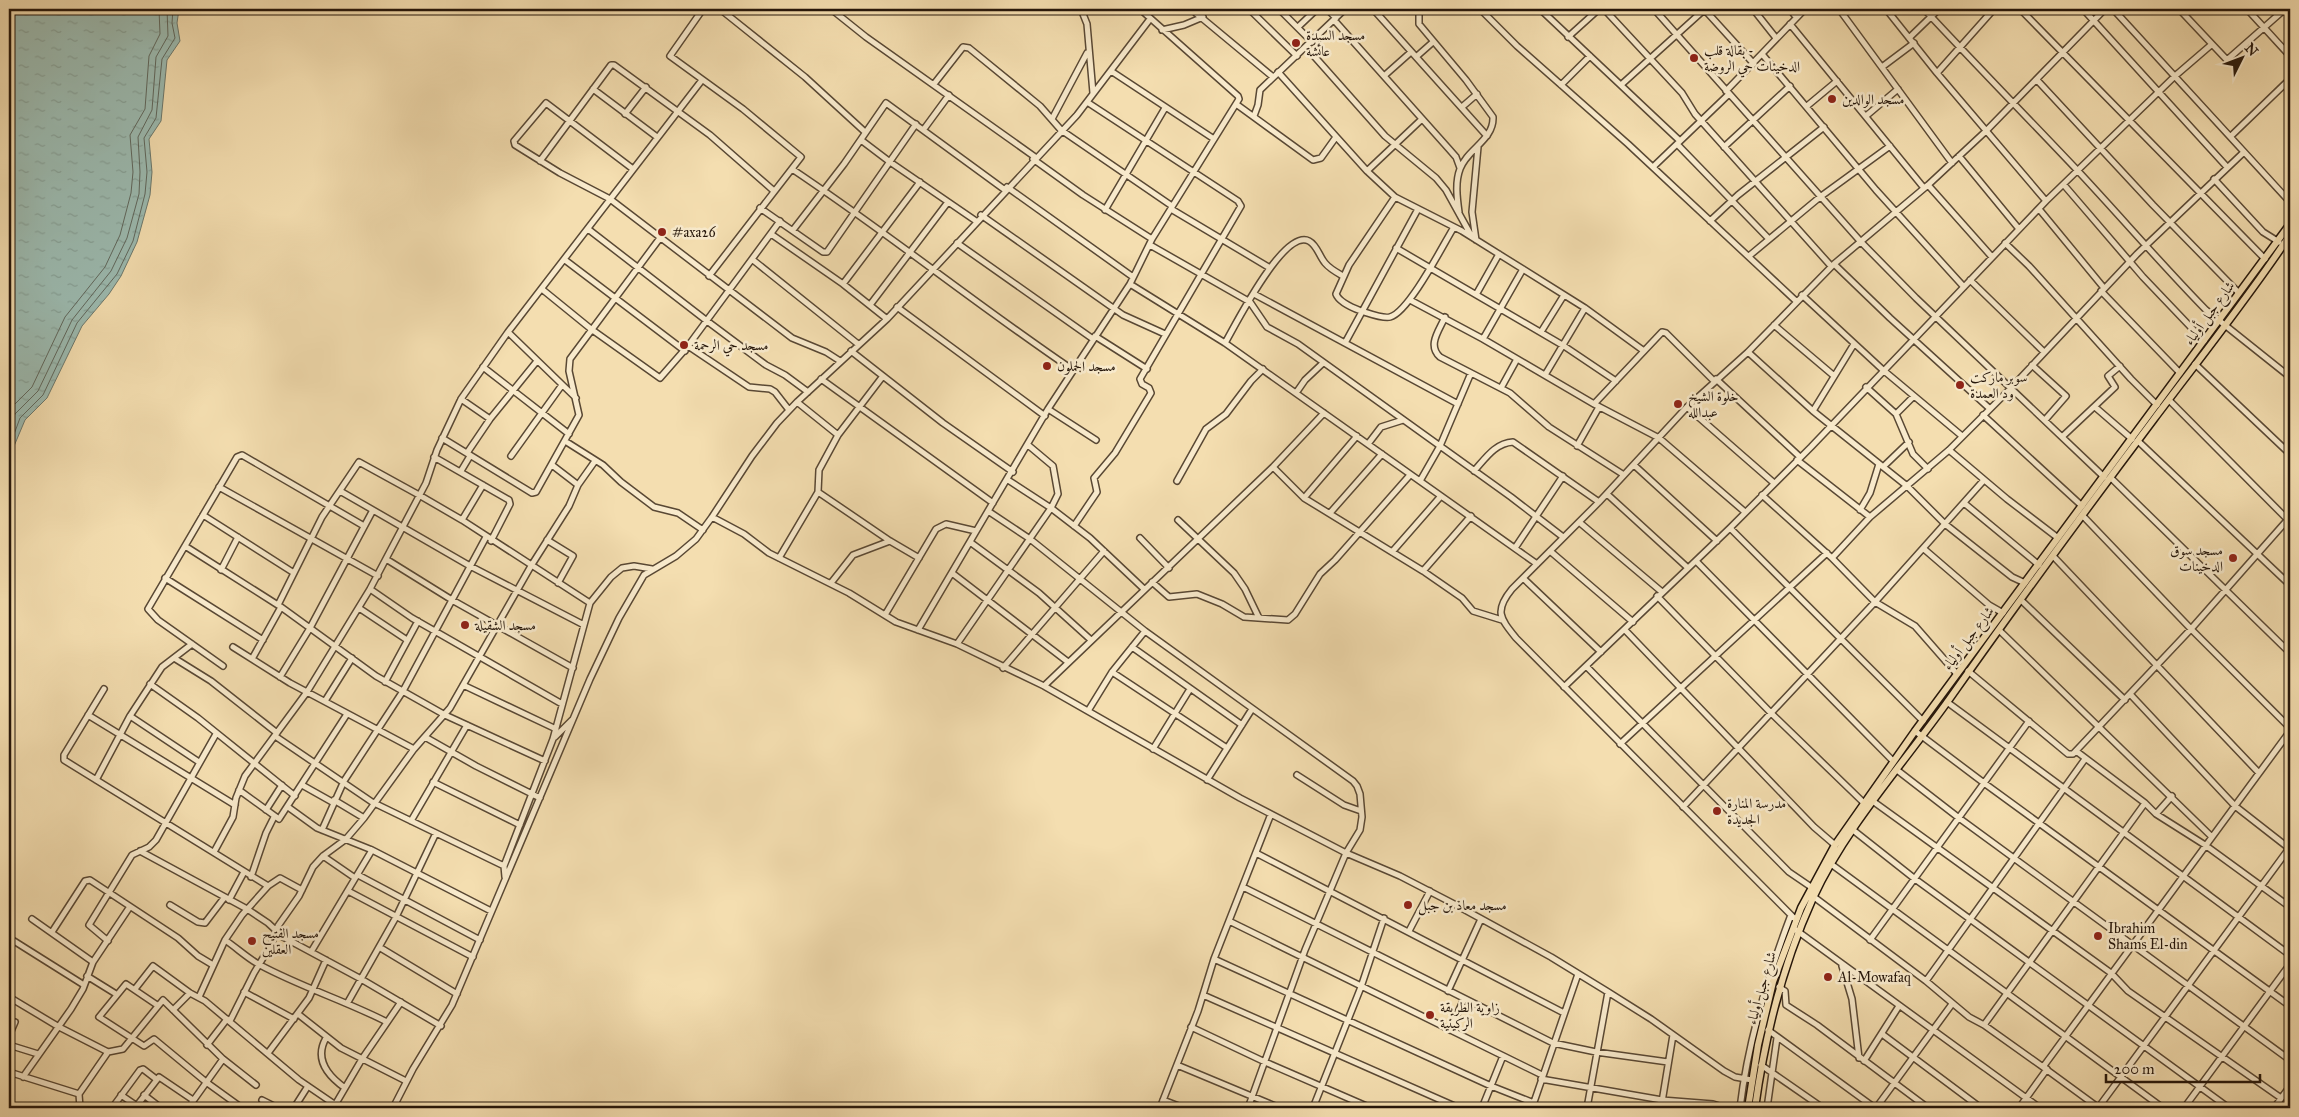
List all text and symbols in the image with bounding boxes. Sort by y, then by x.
place label: مسجد السيدة عائشة [1306,27,1365,60]
north arrow [2216,32,2266,82]
marker: مسجد السيدة عائشة [1290,37,1302,49]
text: N [2241,40,2262,60]
place label: بقالة قلب - الدخينات حي الروضة [1704,42,1800,78]
marker: بقالة قلب - الدخينات حي الروضة [1688,52,1700,64]
place label: مسجد الوالدين [1842,91,1905,108]
marker: مسجد الوالدين [1826,93,1838,105]
place label: #axa26 [672,224,716,241]
marker: #axa26 [656,226,668,238]
street label: شارع جبل أولياء [2179,277,2241,350]
place label: مسجد حي الرحمة [694,337,768,357]
marker: مسجد حي الرحمة [678,339,690,351]
place label: مسجد الجملون [1057,358,1116,375]
marker: مسجد الجملون [1041,360,1053,372]
place label: سوبر ماركت ود العمدة [1970,369,2027,402]
marker: سوبر ماركت ود العمدة [1954,379,1966,391]
place label: خلوة الشيخ عبدالله [1688,388,1739,421]
marker: خلوة الشيخ عبدالله [1672,398,1684,410]
place label: مسجد سوق الدخينات [2170,542,2223,575]
marker: مسجد سوق الدخينات [2227,552,2239,564]
street label: شارع جبل أولياء [1937,602,2000,675]
place label: مسجد الشقيلة [474,617,536,634]
marker: مسجد الشقيلة [459,619,471,631]
place label: مدرسة المنارة الجديدة [1727,795,1786,828]
marker: مدرسة المنارة الجديدة [1711,805,1723,817]
place label: مسجد معاذ بن جبل [1418,897,1507,916]
marker: مسجد معاذ بن جبل [1402,899,1414,911]
place label: Ibrahim Shams El-din [2108,920,2188,953]
place label: مسجد الفتيح العقلين [262,925,319,958]
marker: Ibrahim Shams El-din [2092,930,2104,942]
marker: مسجد الفتيح العقلين [246,935,258,947]
street label: شارع جبل أولياء [1741,949,1783,1027]
place label: Al-Mowafaq [1837,969,1911,987]
marker: Al-Mowafaq [1822,971,1834,983]
place label: زاوية الطريقة الركينية [1440,999,1500,1032]
marker: زاوية الطريقة الركينية [1424,1009,1436,1021]
scale bar [2106,1052,2260,1084]
text: 200 m [2114,1060,2155,1078]

